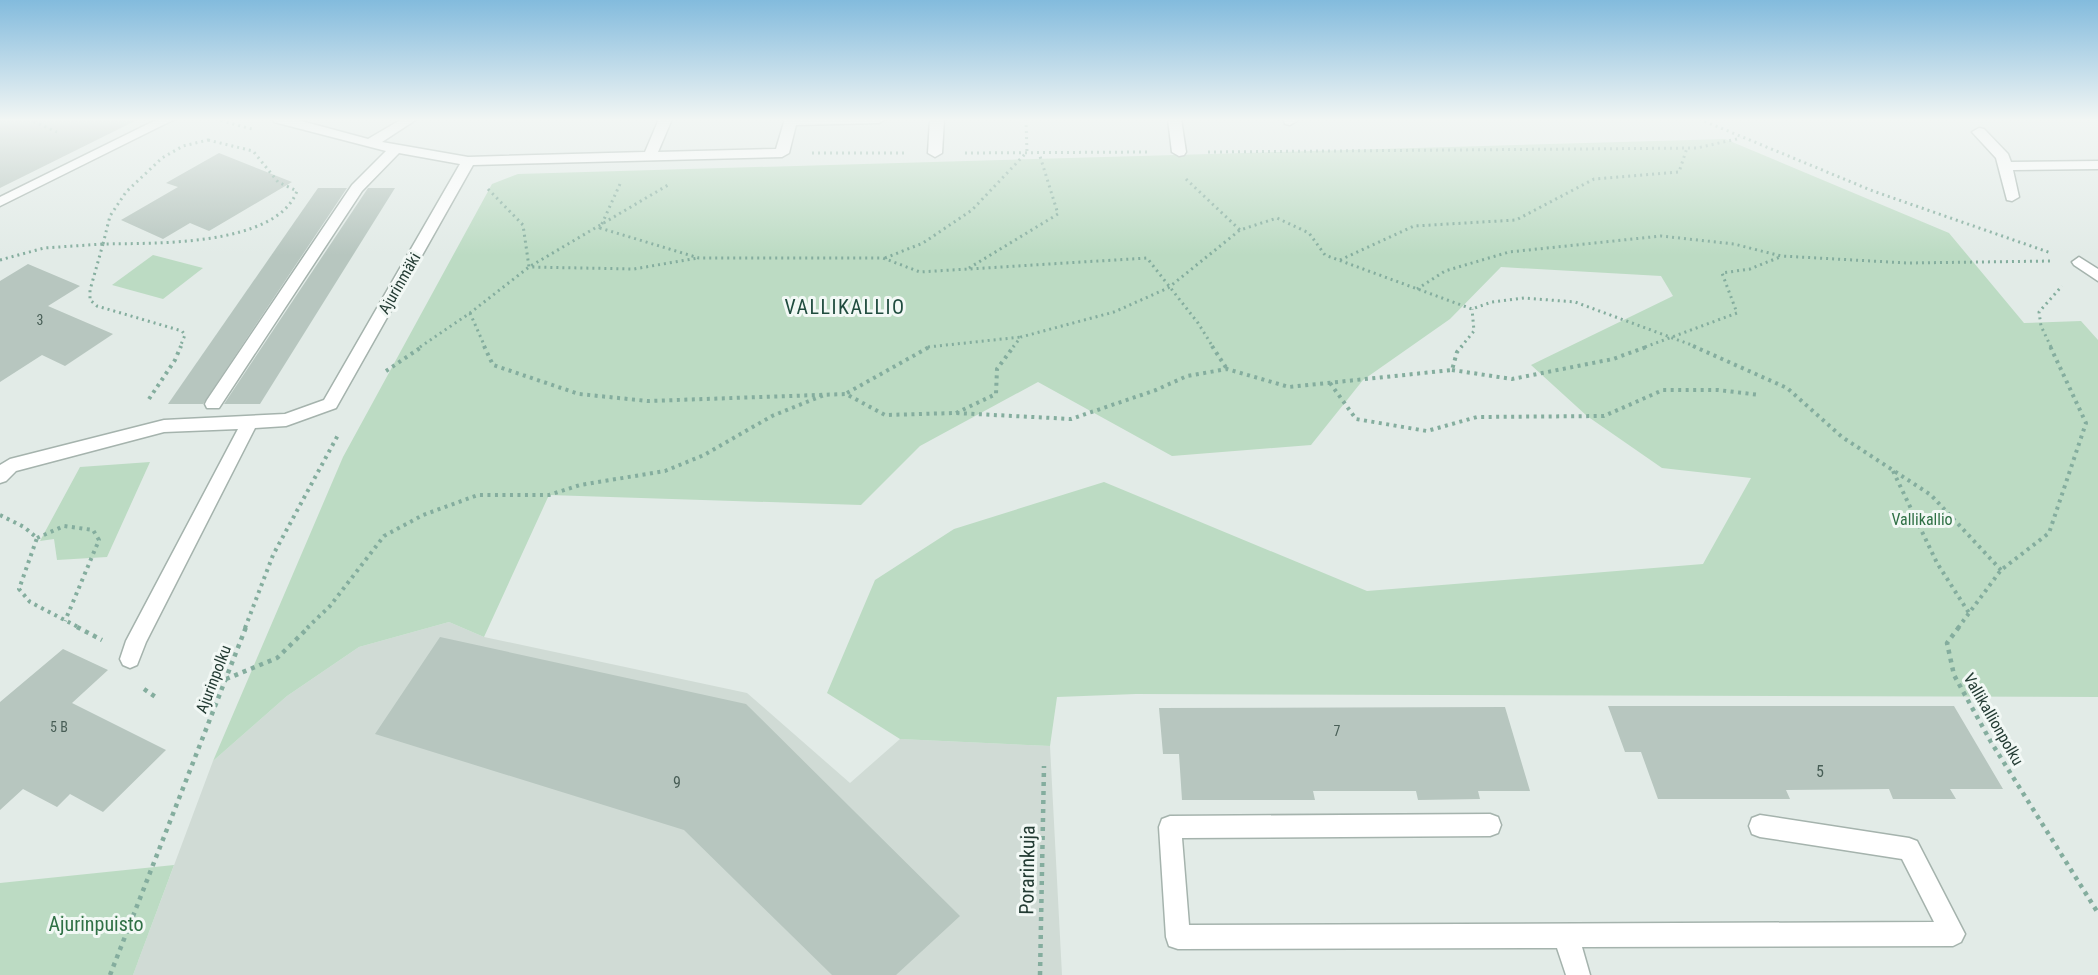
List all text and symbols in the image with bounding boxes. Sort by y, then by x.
street label: Ajurinmäki [374,249,425,317]
district label: VALLIKALLIO [784,295,906,319]
house number: 3 [37,312,43,328]
park label: Vallikallio [1891,510,1953,529]
street label: Ajurinpolku [192,642,235,716]
street label: Vallikallionpolku [1959,670,2028,769]
house number: 5 B [50,719,68,735]
house number: 7 [1334,723,1341,739]
house number: 5 [1816,762,1824,781]
house number: 9 [673,773,681,792]
street label: Porarinkuja [1014,825,1040,915]
park label: Ajurinpuisto [48,912,144,936]

